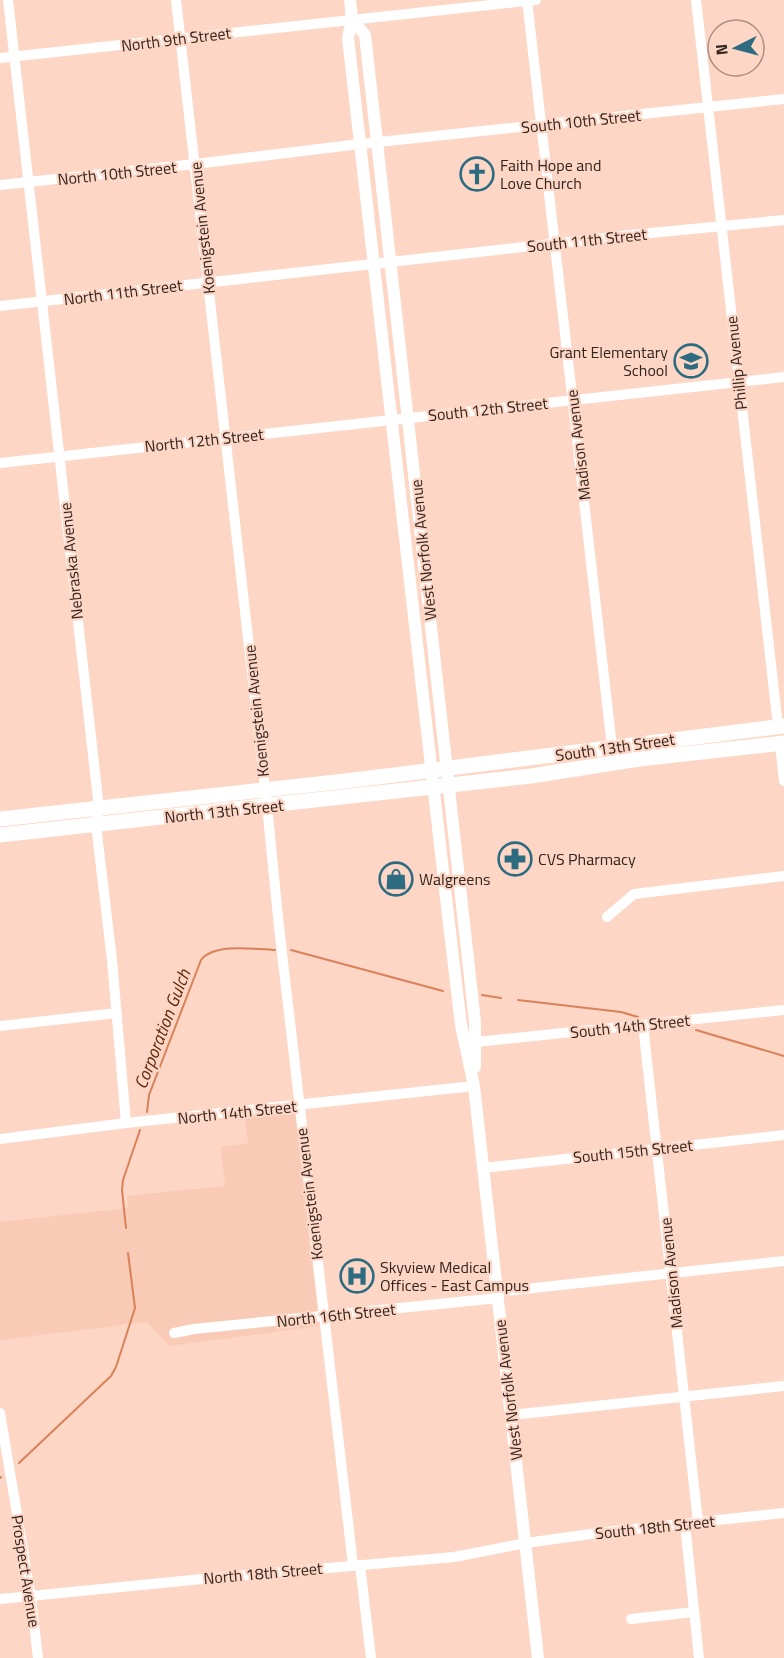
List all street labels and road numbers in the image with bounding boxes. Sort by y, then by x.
street label: North 9th Street [120,20,233,58]
street label: South 10th Street [520,103,642,139]
street label: North 10th Street [56,155,178,191]
street label: Koenigstein Avenue [183,161,221,295]
street label: South 11th Street [526,222,648,258]
street label: North 11th Street [62,273,184,311]
street label: Phillip Avenue [719,315,753,411]
street label: Madison Avenue [559,388,597,502]
street label: South 12th Street [427,391,549,427]
street label: North 12th Street [143,422,265,458]
street label: West Norfolk Avenue [404,478,442,622]
street label: Nebraska Avenue [53,501,89,621]
street label: Koenigstein Avenue [237,644,275,778]
street label: South 13th Street [554,727,677,767]
street label: North 13th Street [163,793,285,829]
street label: South 14th Street [569,1008,691,1044]
street label: North 14th Street [176,1094,298,1130]
street label: Koenigstein Avenue [289,1127,329,1261]
street label: South 15th Street [572,1133,694,1169]
street label: Madison Avenue [653,1216,689,1330]
street label: North 16th Street [275,1297,397,1333]
street label: West Norfolk Avenue [487,1318,529,1462]
street label: South 18th Street [594,1509,716,1545]
street label: Prospect Avenue [5,1513,47,1629]
street label: North 18th Street [203,1556,324,1590]

